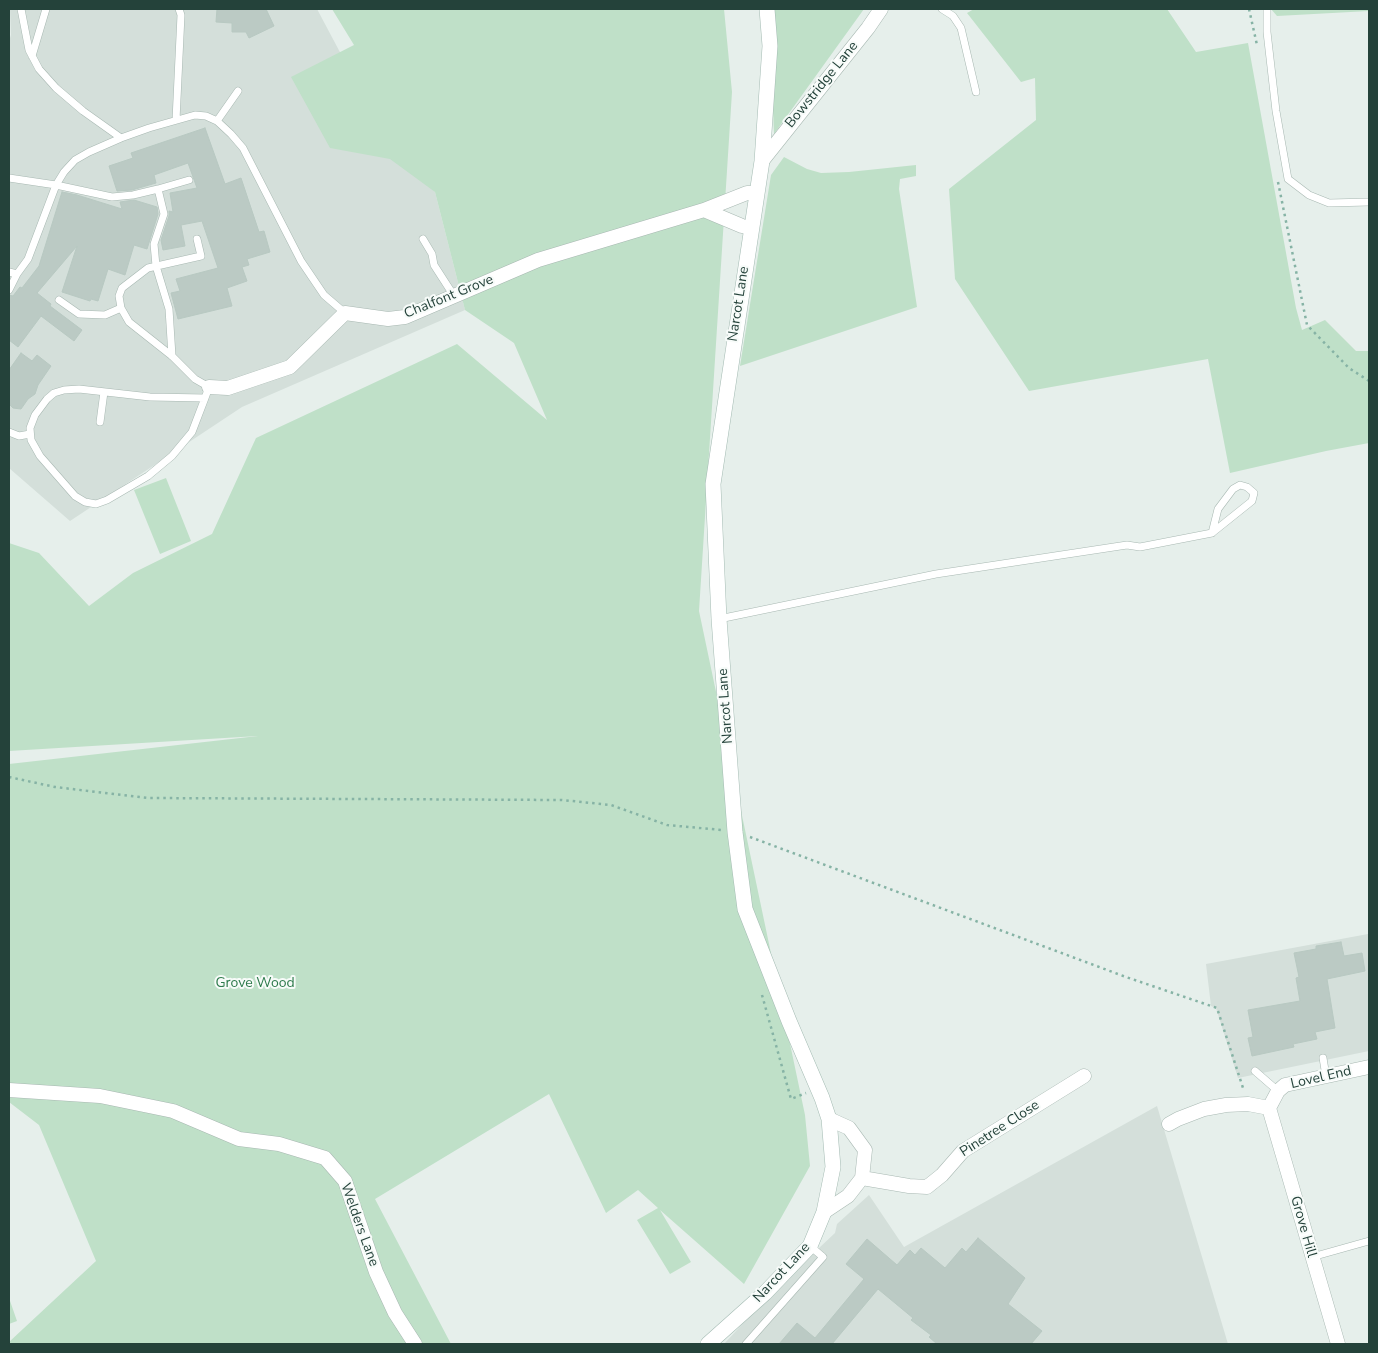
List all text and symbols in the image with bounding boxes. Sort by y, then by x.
street label: Bowstridge Lane [782,38,862,132]
street label: Narcot Lane [725,265,753,343]
street label: Chalfont Grove [402,271,496,323]
street label: Narcot Lane [715,668,737,744]
park label: Grove Wood [215,976,295,992]
street label: Lovel End [1289,1063,1353,1093]
street label: Pinetree Close [957,1097,1043,1161]
street label: Welders Lane [336,1181,382,1269]
street label: Grove Hill [1286,1194,1320,1260]
street label: Narcot Lane [750,1240,814,1306]

